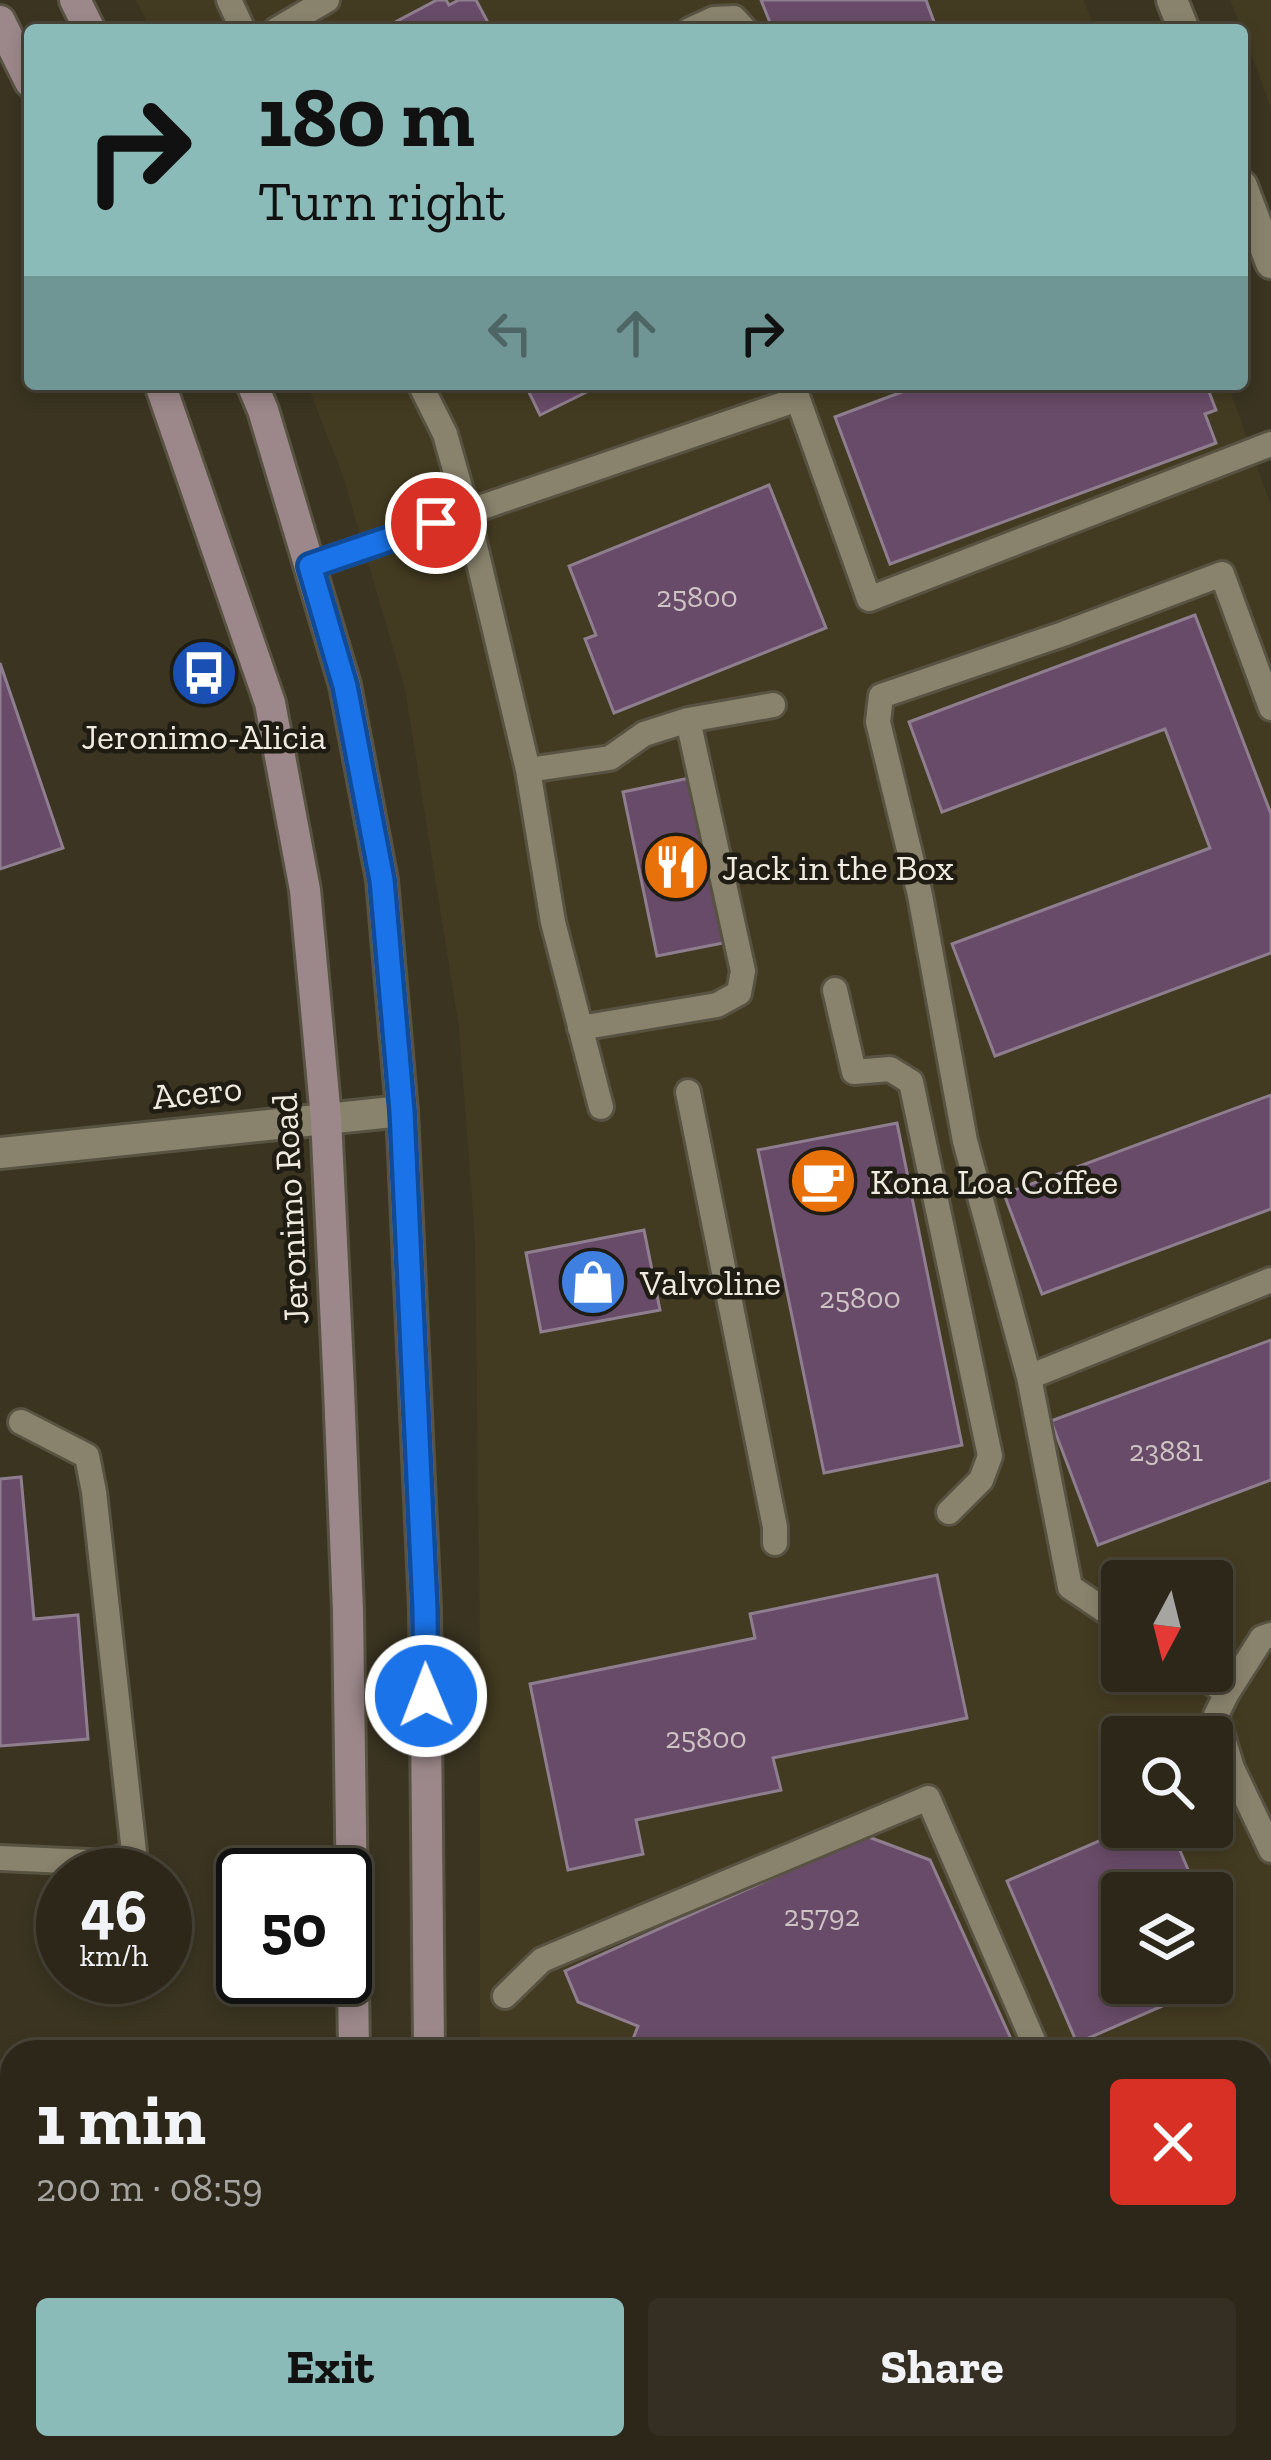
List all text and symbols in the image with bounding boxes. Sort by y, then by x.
text: 180 m [258,67,475,168]
icon: right [60,72,216,228]
text: Turn right [258,169,505,234]
icon: left [477,300,543,366]
icon: ahead [603,300,669,366]
icon: right [729,300,795,366]
pin [385,472,487,574]
icon: arrive [403,490,469,556]
house number: 25800 [656,579,738,615]
bus stop icon: Jeronimo-Alicia [169,638,239,708]
place label: Jeronimo-Alicia [82,715,326,758]
restaurant icon: Jack in the Box [641,832,711,902]
place label: Jack in the Box [722,846,954,889]
street label: Acero [150,1066,244,1118]
street label: Jeronimo Road [262,1092,318,1326]
cafe icon: Kona Loa Coffee [788,1146,858,1216]
place label: Kona Loa Coffee [870,1160,1118,1203]
shop icon: Valvoline [558,1247,628,1317]
place label: Valvoline [639,1261,781,1304]
house number: 25800 [819,1280,901,1316]
house number: 23881 [1129,1433,1203,1469]
north arrow [1101,1560,1233,1692]
map controls [1101,1560,1233,2004]
position arrow [363,1633,489,1759]
button: search [1101,1716,1233,1848]
house number: 25800 [665,1720,747,1756]
speed limit sign: 50 [216,1848,372,2004]
button: layers [1101,1872,1233,2004]
text: 46 [81,1875,147,1947]
house number: 25792 [784,1898,860,1934]
text: km/h [80,1938,148,1974]
text: 1 min [36,2076,206,2162]
button: close [1110,2079,1236,2205]
text: 200 m · 08:59 [36,2164,263,2211]
button: Exit [36,2298,624,2436]
button: Share [648,2298,1236,2436]

